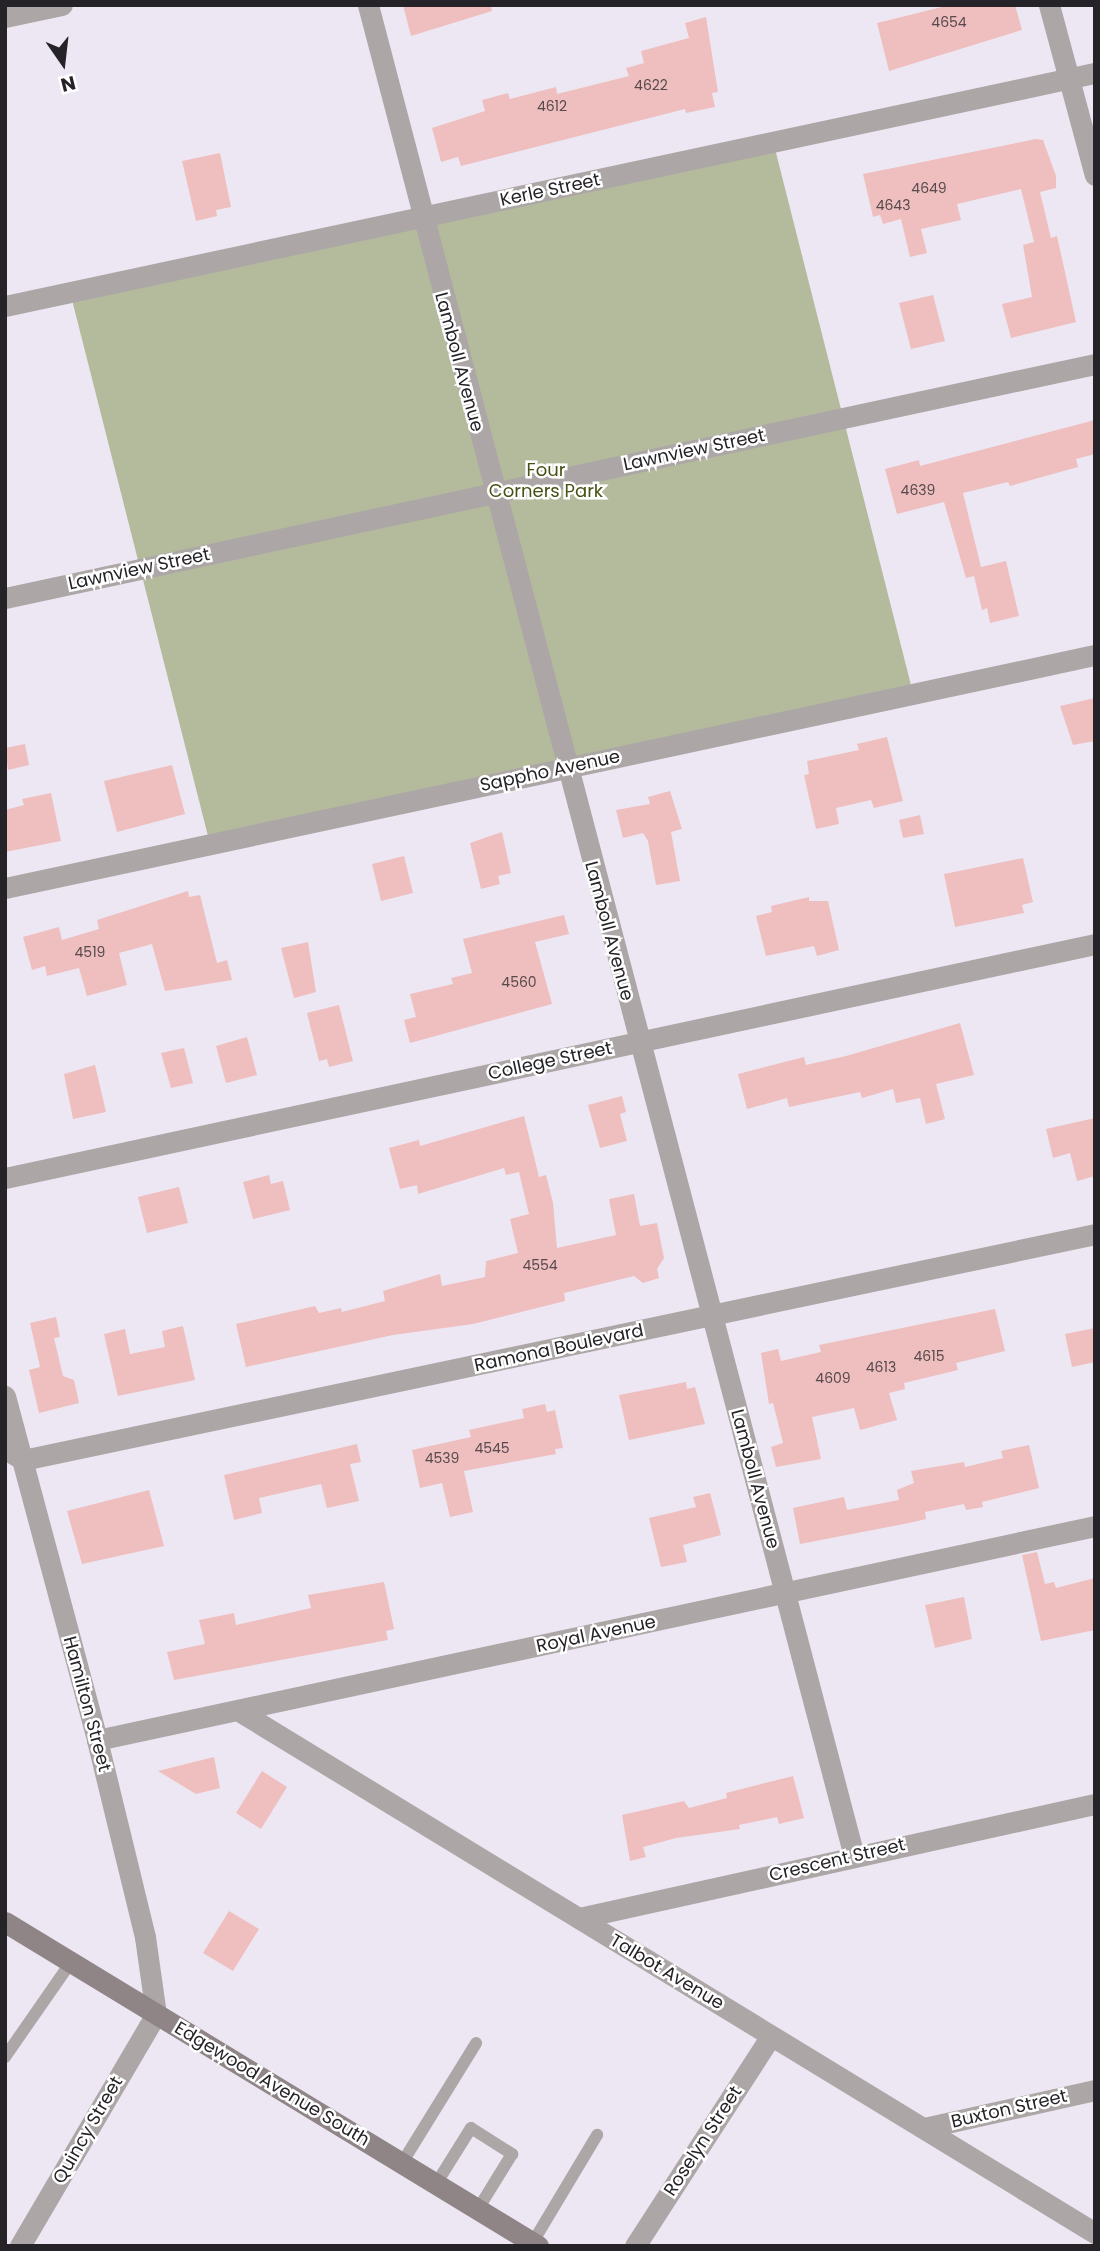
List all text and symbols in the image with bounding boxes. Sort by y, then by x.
house number: 4654 [931,14,967,30]
north arrow [28,28,98,98]
text: N [58,69,78,99]
house number: 4622 [634,77,668,93]
house number: 4612 [537,98,567,114]
street label: Kerle Street [498,169,602,211]
house number: 4649 [911,180,947,196]
house number: 4643 [876,197,910,213]
street label: Lamboll Avenue [430,290,488,434]
street label: Lawnview Street [621,424,767,476]
park label: Four Corners Park [489,460,603,503]
house number: 4639 [901,482,935,498]
street label: Lawnview Street [66,543,212,595]
street label: Sappho Avenue [478,746,622,796]
street label: Lamboll Avenue [580,859,638,1003]
house number: 4519 [75,944,105,960]
house number: 4560 [501,974,537,990]
street label: College Street [486,1037,614,1085]
house number: 4554 [522,1257,558,1273]
street label: Ramona Boulevard [472,1320,646,1376]
house number: 4615 [914,1348,944,1364]
house number: 4613 [866,1359,896,1375]
house number: 4609 [815,1370,851,1386]
street label: Lamboll Avenue [726,1407,784,1551]
house number: 4545 [474,1440,510,1456]
house number: 4539 [425,1450,459,1466]
street label: Royal Avenue [534,1611,658,1657]
street label: Hamilton Street [59,1634,115,1774]
street label: Crescent Street [767,1834,907,1886]
street label: Talbot Avenue [606,1930,728,2014]
street label: Edgewood Avenue South [171,2017,373,2151]
street label: Quincy Street [49,2073,127,2187]
street label: Roselyn Street [659,2082,747,2200]
street label: Buxton Street [949,2085,1069,2133]

